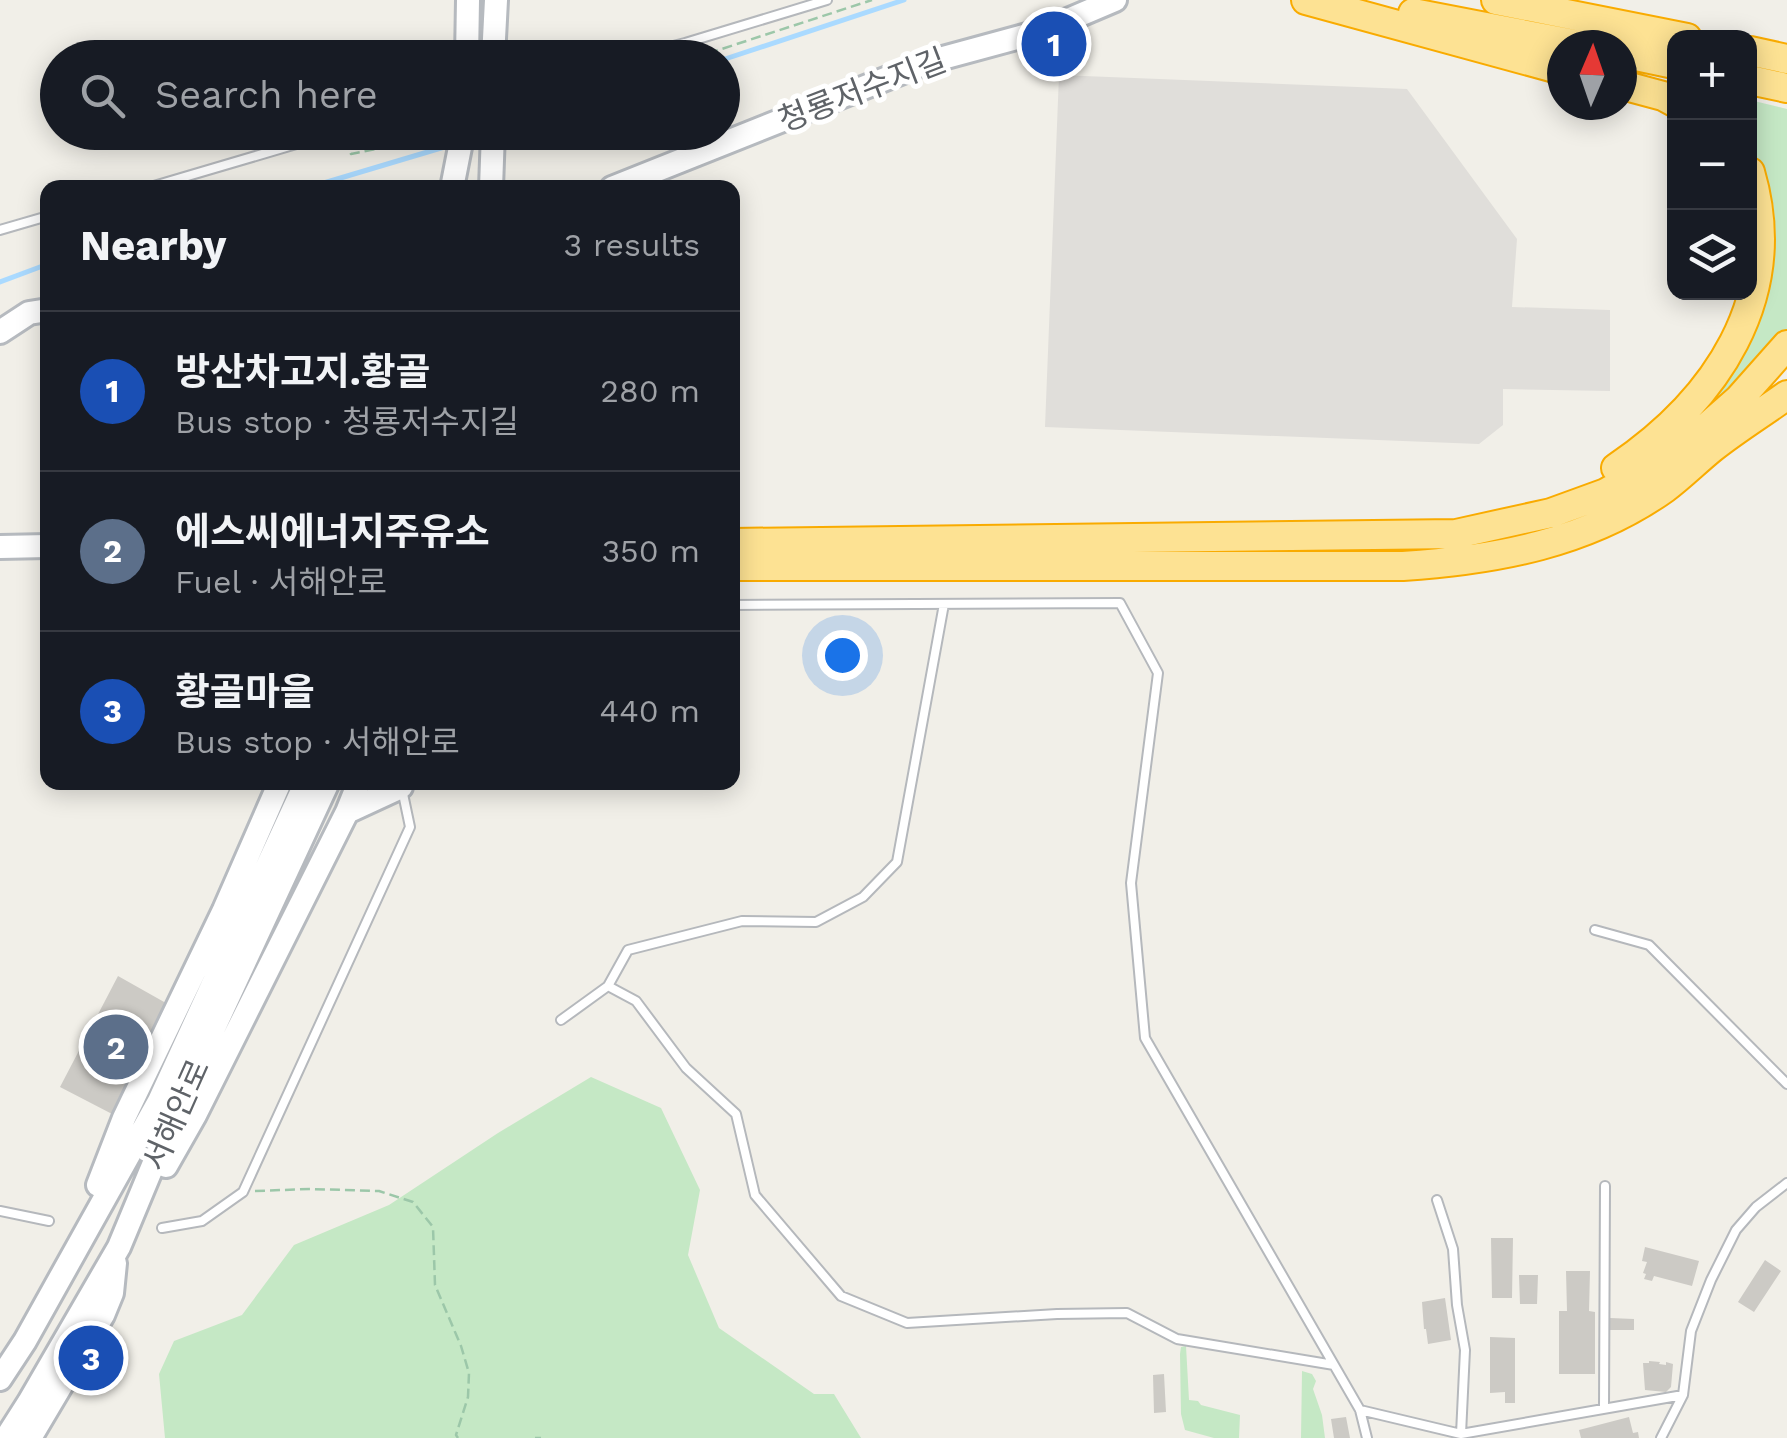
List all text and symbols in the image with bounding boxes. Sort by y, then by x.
pin: 1 [1022,7,1086,82]
north arrow [1547,30,1637,120]
map controls [1667,30,1757,300]
button: + [1667,30,1757,120]
search box [40,40,740,150]
street label: 청룡저수지길 [773,41,951,139]
icon: search [75,68,130,123]
text: Search here [155,73,378,117]
button: − [1667,120,1757,210]
button: layers [1667,210,1757,300]
text: Nearby [80,221,227,270]
text: 3 results [563,226,700,264]
text: 방산차고지.황골 [175,350,431,394]
text: 1 [106,372,119,410]
text: 280 m [600,372,700,410]
text: Bus stop · 청룡저수지길 [175,403,519,441]
text: 에스씨에너지주유소 [175,510,490,554]
text: 2 [103,532,122,570]
text: 350 m [601,532,700,570]
text: Fuel · 서해안로 [175,563,387,601]
your location [817,630,868,681]
text: 황골마을 [175,670,315,714]
text: 3 [103,692,122,730]
text: 440 m [600,692,700,730]
text: Bus stop · 서해안로 [175,723,460,761]
pin: 2 [84,1010,148,1084]
street label: 서해안로 [135,1053,217,1177]
pin: 3 [58,1320,124,1396]

